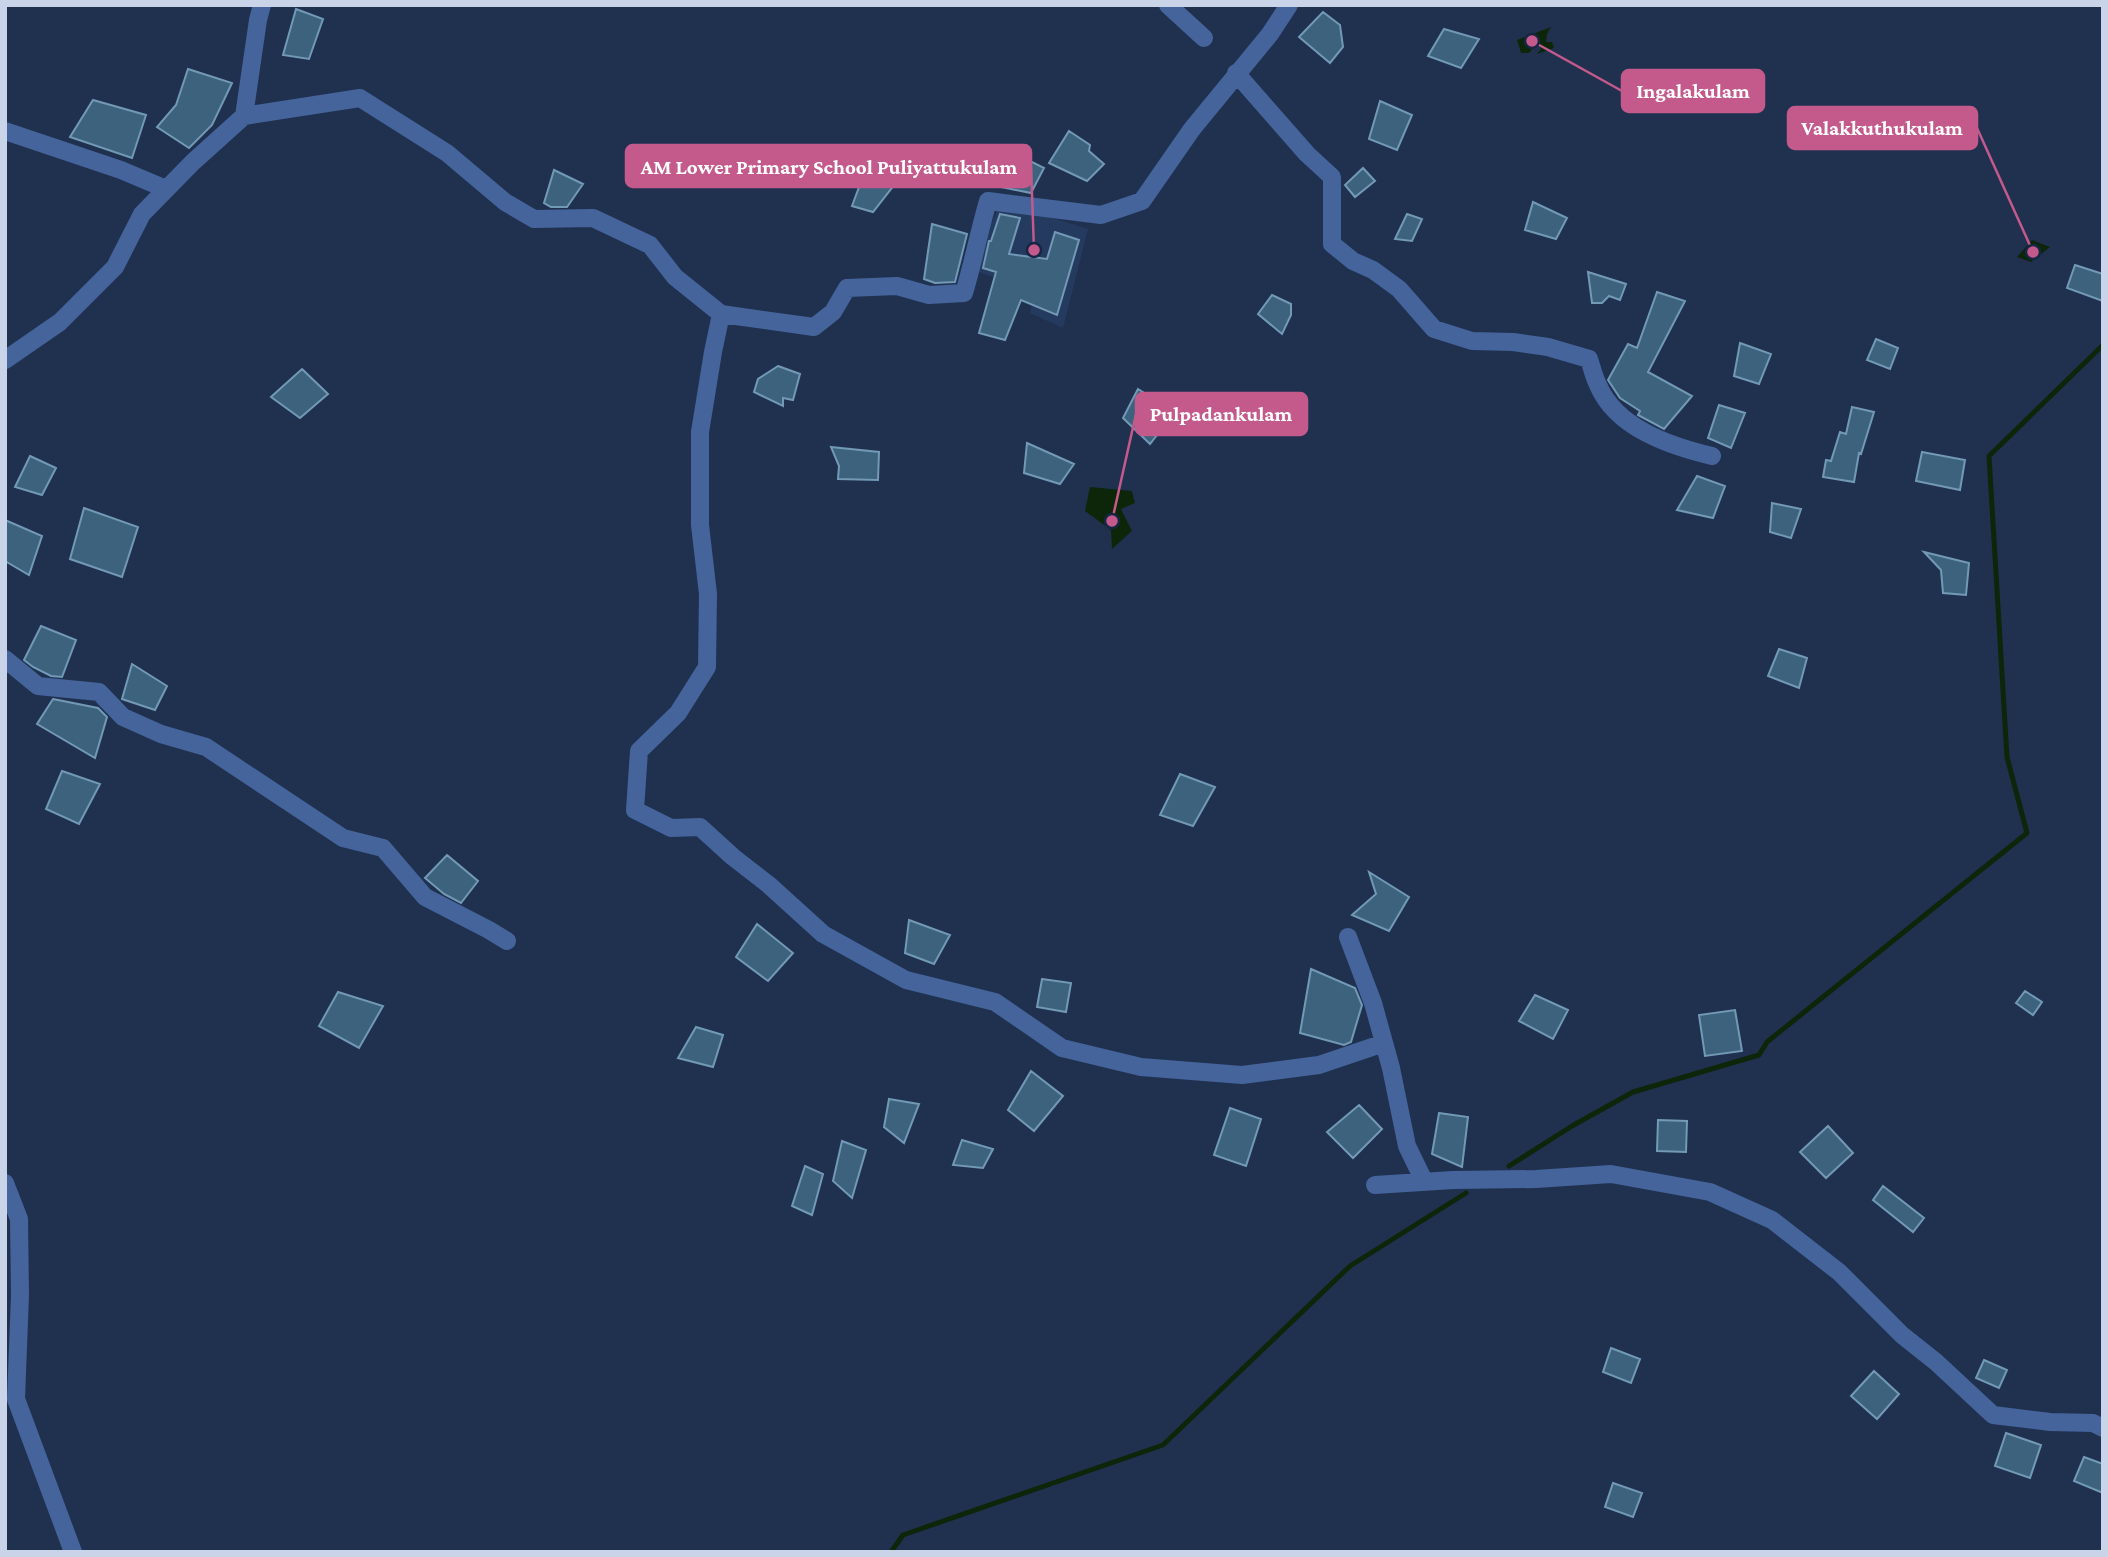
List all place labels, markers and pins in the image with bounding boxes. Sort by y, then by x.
callout: Ingalakulam [1622,70,1764,112]
callout: Valakkuthukulam [1788,107,1977,149]
callout: AM Lower Primary School Puliyattukulam [626,145,1031,187]
callout: Pulpadankulam [1136,393,1307,435]

